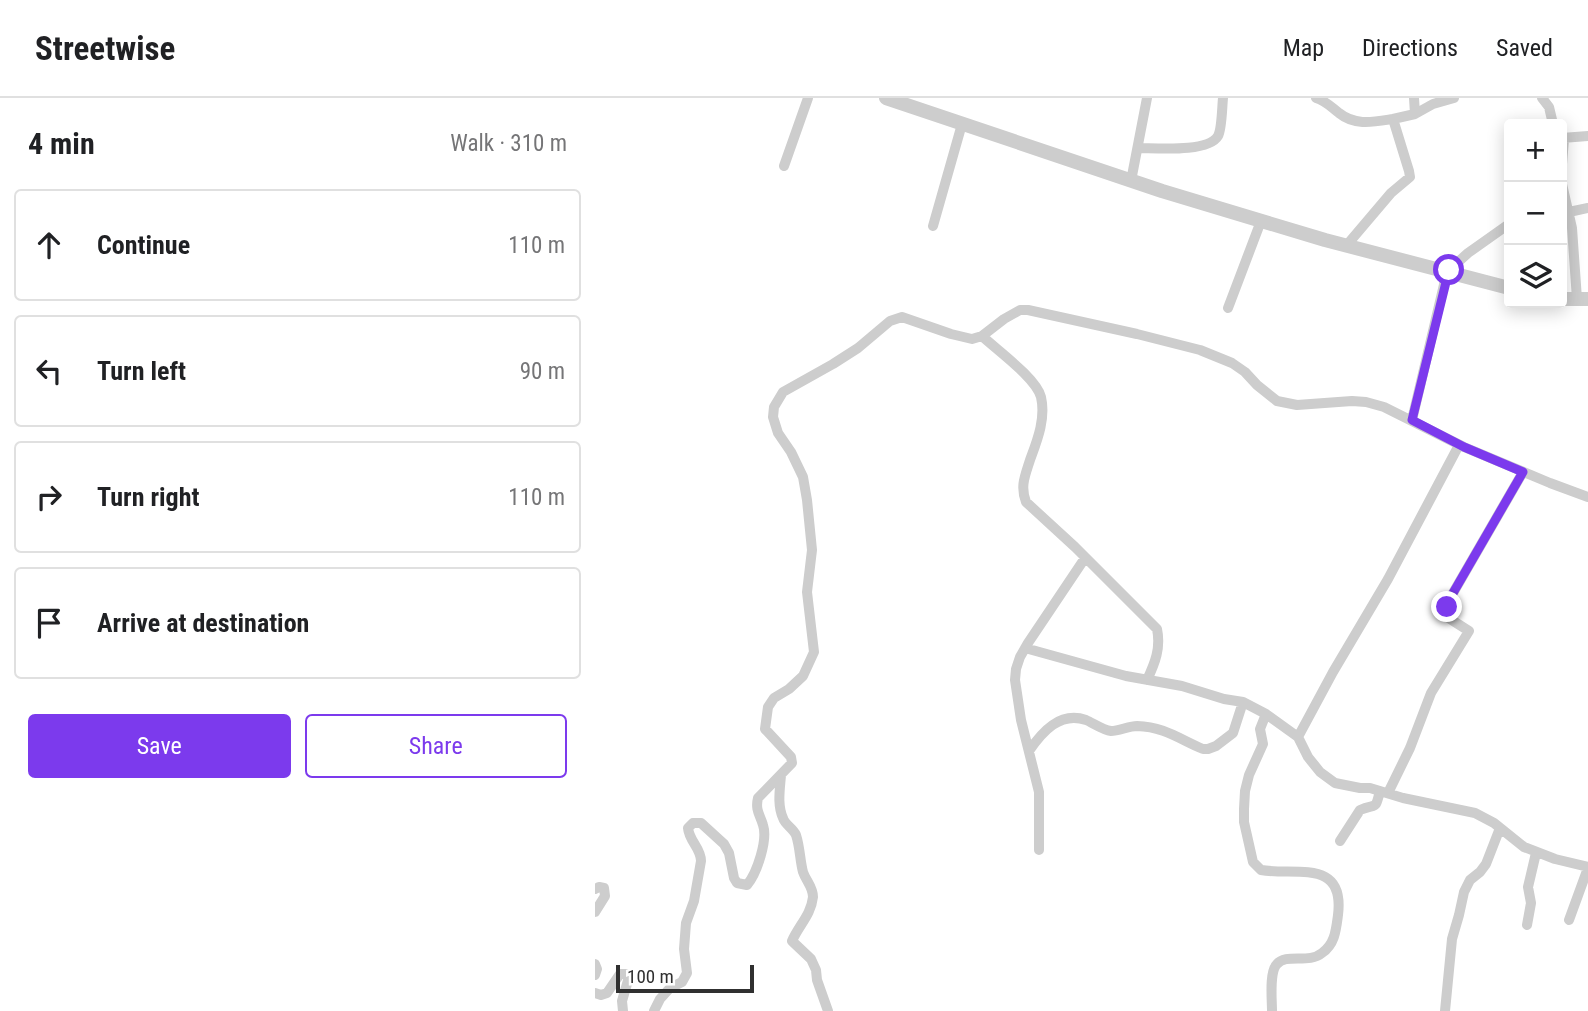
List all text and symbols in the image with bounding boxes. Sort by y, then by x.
text: Streetwise [35,29,175,68]
text: Map [1283,34,1324,62]
text: Directions [1362,34,1458,62]
text: Saved [1496,34,1553,62]
map controls [1504,119,1567,308]
button: + [1504,119,1567,182]
text: 4 min [28,126,95,161]
text: Walk · 310 m [450,130,567,157]
button: − [1504,182,1567,245]
icon: ahead [30,226,68,264]
text: Continue [97,230,190,260]
text: 110 m [508,232,565,259]
button: layers [1504,245,1567,308]
route start [1433,254,1464,285]
icon: left [30,352,68,390]
text: Turn left [97,356,186,386]
text: 90 m [520,358,565,385]
icon: right [30,478,68,516]
text: Turn right [97,482,199,512]
text: 110 m [508,484,565,511]
route end [1431,591,1462,622]
icon: arrive [30,604,68,642]
text: Arrive at destination [97,608,309,638]
button: Save [28,714,291,778]
button: Share [305,714,567,778]
scale bar [616,962,754,994]
text: 100 m [627,965,674,988]

